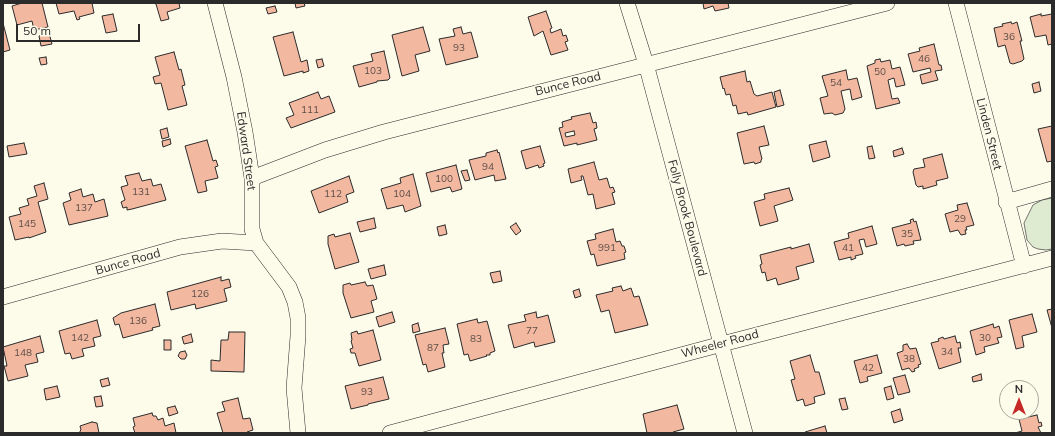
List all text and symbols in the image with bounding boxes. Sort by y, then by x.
scale bar [18,16,142,42]
text: 50 m [23,23,51,38]
house number: 36 [1003,31,1015,43]
house number: 93 [453,42,465,54]
house number: 46 [918,53,930,65]
house number: 103 [364,65,382,77]
house number: 50 [874,66,886,78]
street label: Bunce Road [534,69,602,99]
house number: 54 [830,77,842,89]
street label: Linden Street [973,97,1005,171]
house number: 111 [301,104,319,116]
street label: Edward Street [233,111,259,191]
street label: Folly Brook Boulevard [664,158,710,278]
house number: 94 [482,161,494,173]
house number: 100 [435,173,453,185]
house number: 131 [132,186,150,198]
house number: 112 [324,188,342,200]
house number: 104 [393,188,411,200]
house number: 137 [75,202,93,214]
house number: 29 [954,213,966,225]
house number: 145 [18,218,36,230]
house number: 35 [901,228,913,240]
house number: 991 [598,242,616,254]
house number: 41 [842,242,854,254]
street label: Bunce Road [94,246,162,278]
house number: 126 [191,288,209,300]
house number: 136 [129,315,147,327]
house number: 77 [526,325,538,337]
street label: Wheeler Road [680,327,760,361]
house number: 142 [71,332,89,344]
house number: 30 [979,332,991,344]
house number: 83 [470,333,482,345]
house number: 87 [427,342,439,354]
house number: 34 [941,346,953,358]
house number: 148 [14,347,32,359]
house number: 38 [903,353,915,365]
house number: 42 [862,362,874,374]
north arrow [999,380,1039,420]
text: N [1015,382,1023,396]
house number: 93 [361,386,373,398]

